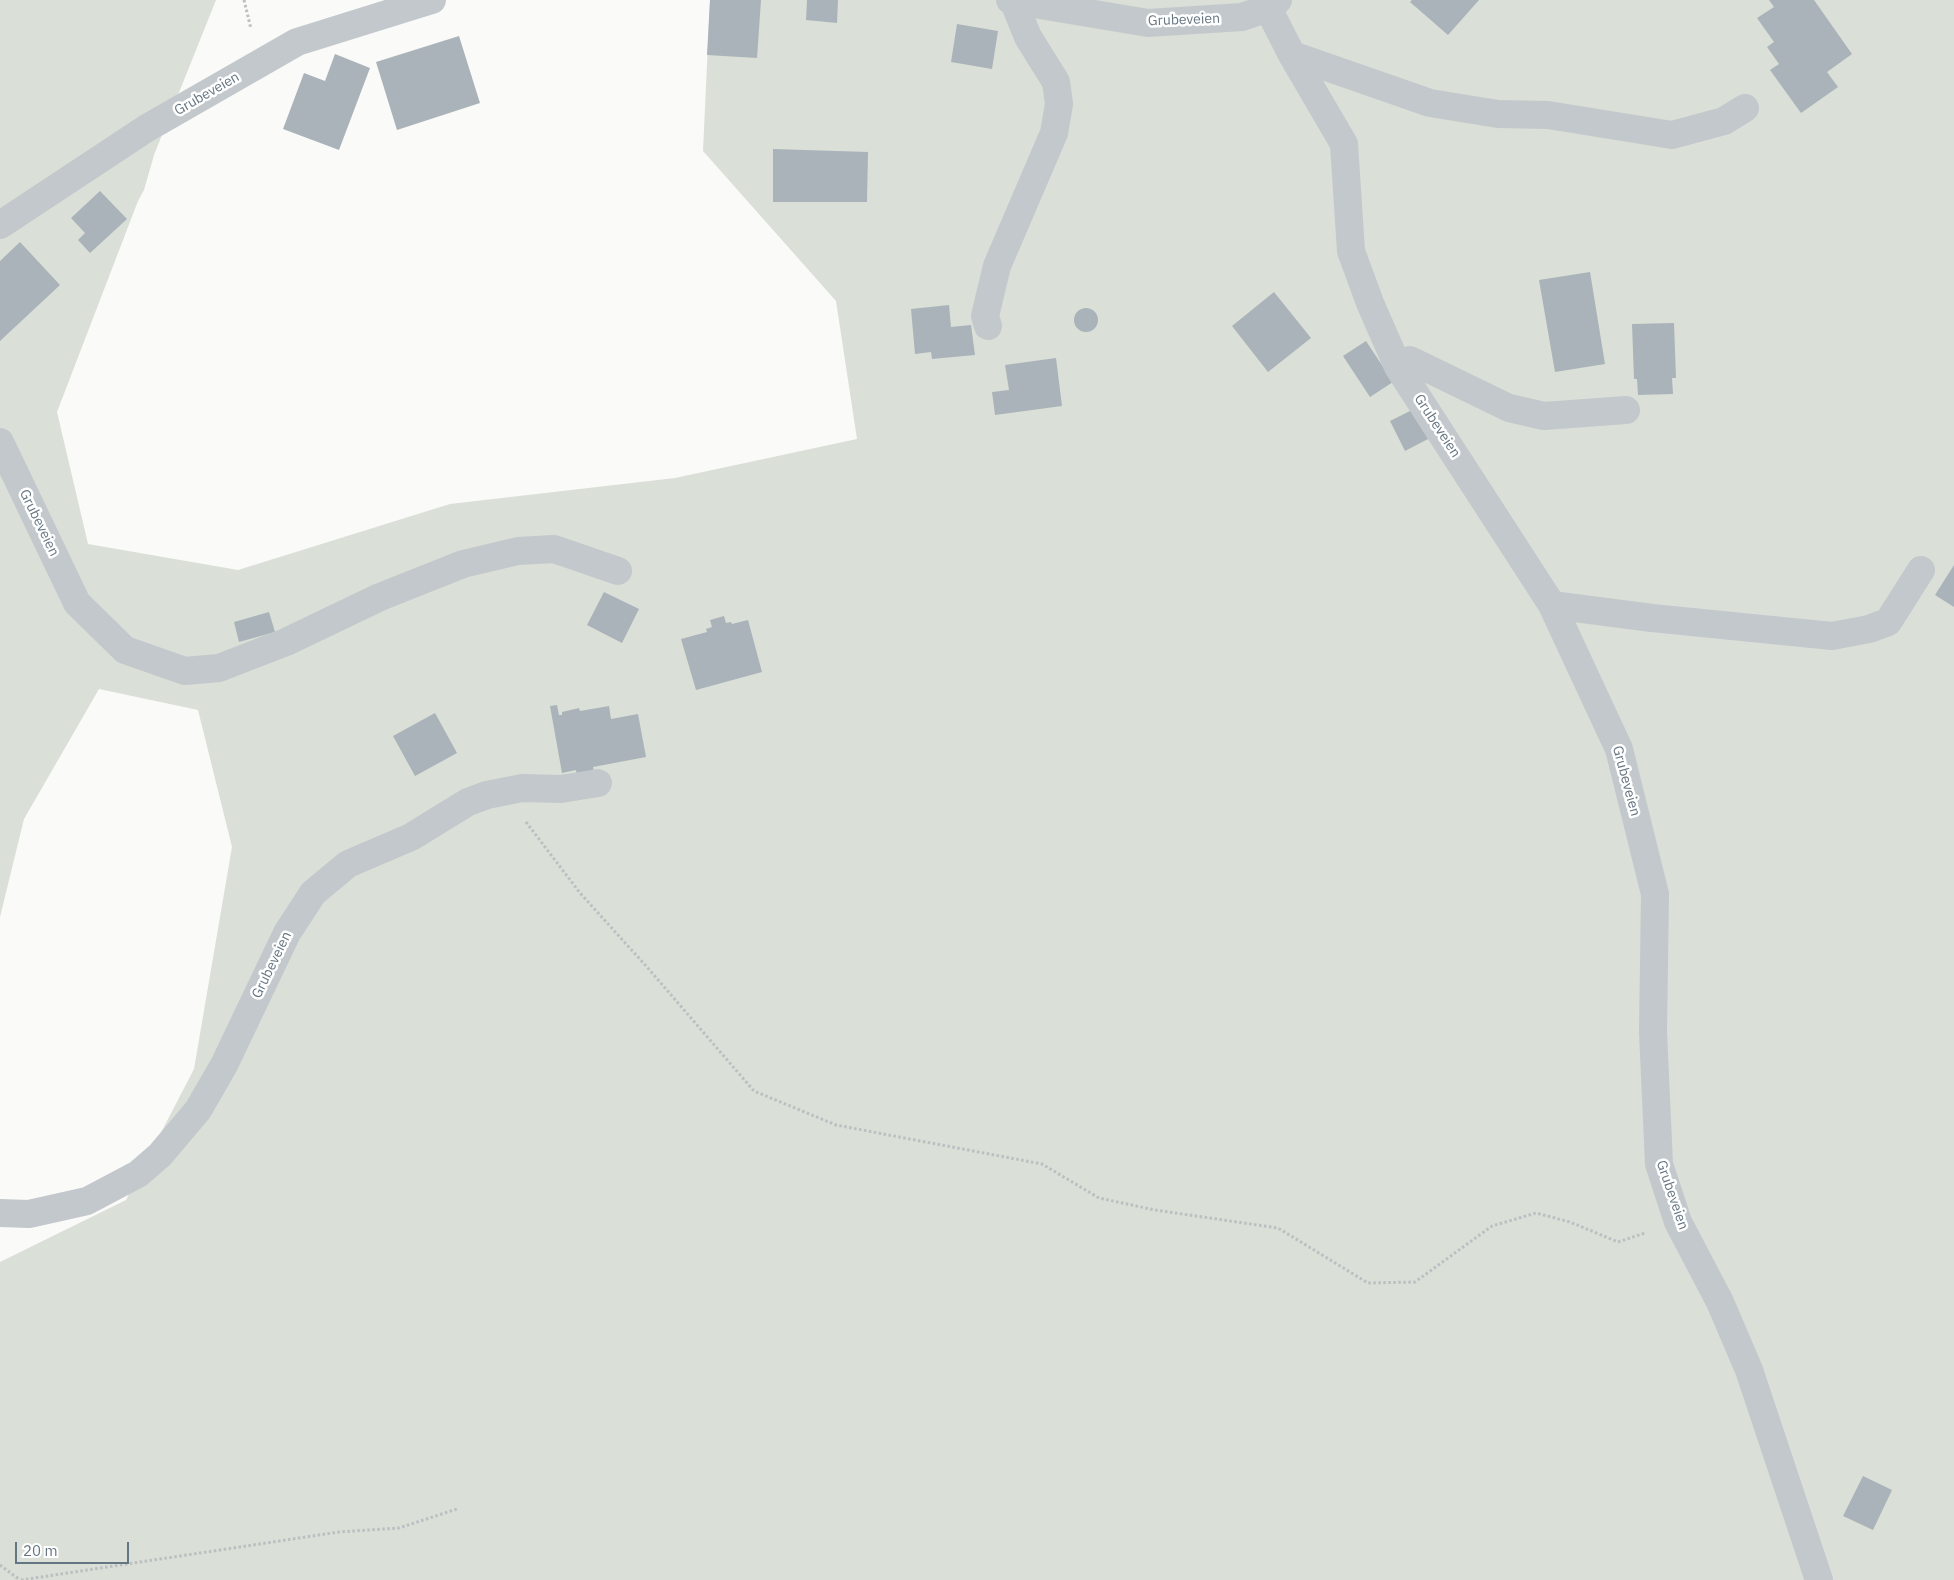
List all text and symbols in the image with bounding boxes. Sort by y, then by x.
street label: Grubeveien [1148,10,1220,30]
street label: Grubeveien [172,69,242,119]
street label: Grubeveien [1410,391,1464,461]
street label: Grubeveien [16,487,62,559]
street label: Grubeveien [1609,744,1643,818]
street label: Grubeveien [249,929,295,1001]
street label: Grubeveien [1652,1158,1692,1232]
scale bar [18,1532,131,1564]
text: 20 m [23,1541,58,1560]

